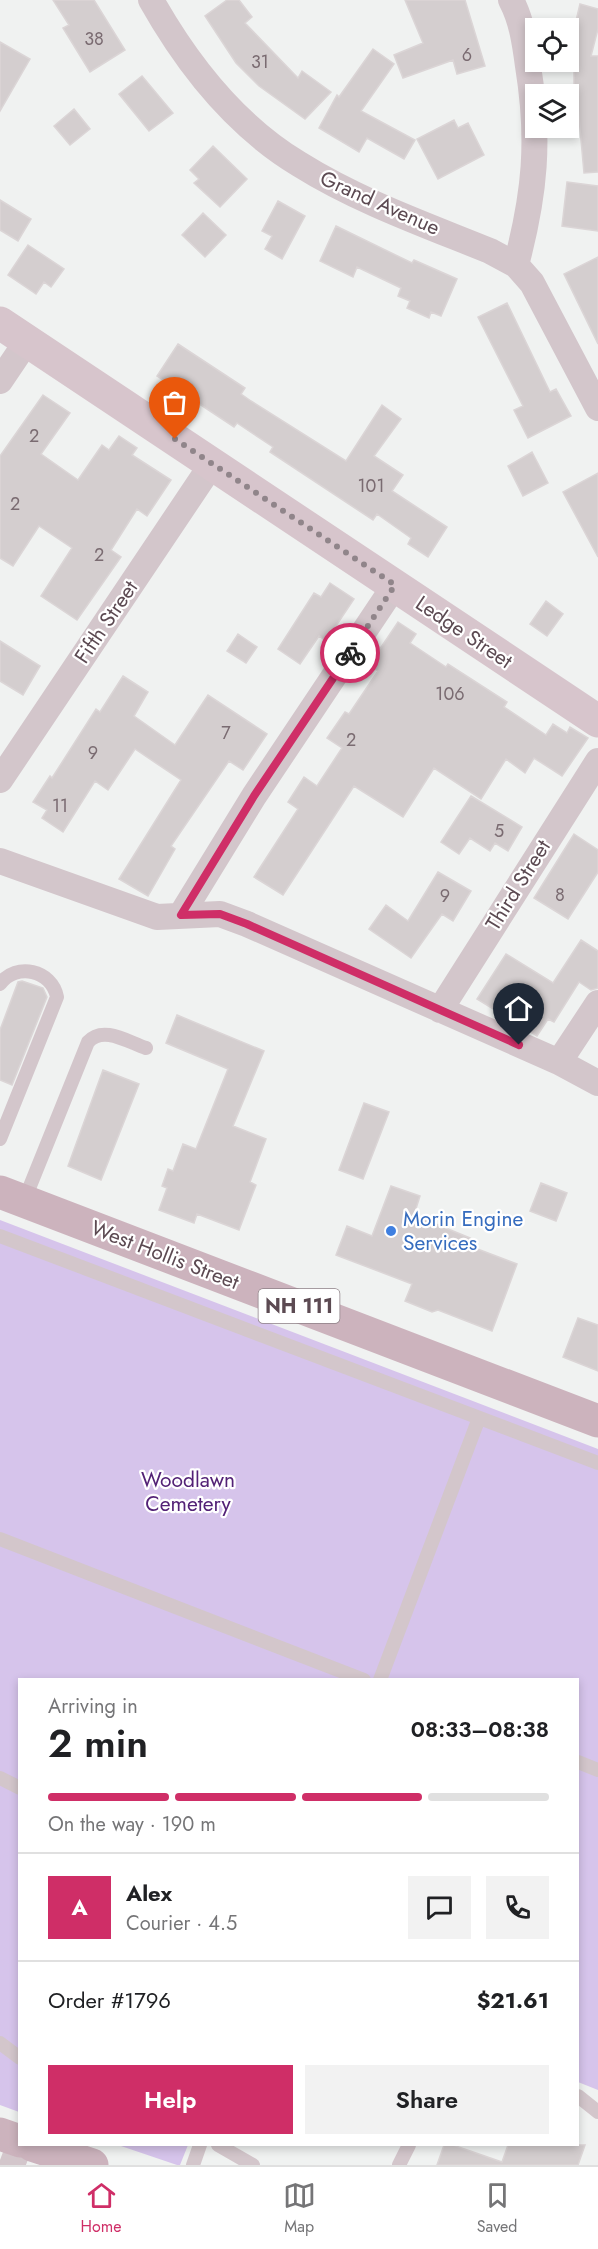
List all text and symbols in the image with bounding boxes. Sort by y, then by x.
map controls [525,18,579,138]
button: locate [525,18,579,72]
house number: 38 [84,26,104,52]
house number: 6 [462,42,472,68]
house number: 31 [251,49,269,75]
button: layers [525,84,579,138]
street label: Grand Avenue [315,163,445,243]
pin [149,377,200,439]
icon: bag [158,386,191,419]
house number: 2 [29,423,39,449]
house number: 101 [358,473,385,499]
house number: 2 [10,491,20,517]
house number: 2 [94,542,104,568]
street label: Fifth Street [67,574,145,670]
street label: Ledge Street [409,588,519,676]
courier [320,623,380,683]
icon: bike [334,637,367,670]
house number: 106 [435,681,465,707]
house number: 7 [221,720,231,746]
house number: 2 [346,727,356,753]
house number: 9 [88,740,98,766]
house number: 11 [52,793,68,819]
house number: 5 [494,818,504,844]
street label: Third Street [478,834,558,936]
house number: 8 [555,882,565,908]
house number: 9 [440,883,450,909]
pin [493,983,544,1045]
icon: home [502,992,535,1025]
place label: Morin Engine Services [403,1204,523,1258]
street label: West Hollis Street [87,1213,243,1297]
marker: Morin Engine Services [384,1224,398,1238]
road number: NH 111 [258,1289,340,1323]
park label: Woodlawn Cemetery [141,1465,235,1519]
text: Arriving in [48,1692,138,1721]
text: 08:33–08:38 [411,1713,549,1745]
text: 2 min [48,1715,148,1772]
text: On the way · 190 m [48,1810,216,1839]
button: chat [408,1876,471,1939]
button: phone [486,1876,549,1939]
text: Alex [126,1877,172,1909]
text: A [71,1891,88,1923]
text: Courier · 4.5 [126,1909,237,1938]
text: Order #1796 [48,1984,171,2016]
text: $21.61 [477,1984,549,2016]
button: Help [48,2065,293,2134]
button: Share [305,2065,549,2134]
tab: Home [81,2179,121,2238]
tab: Map [283,2179,316,2238]
tab: Saved [477,2179,517,2238]

